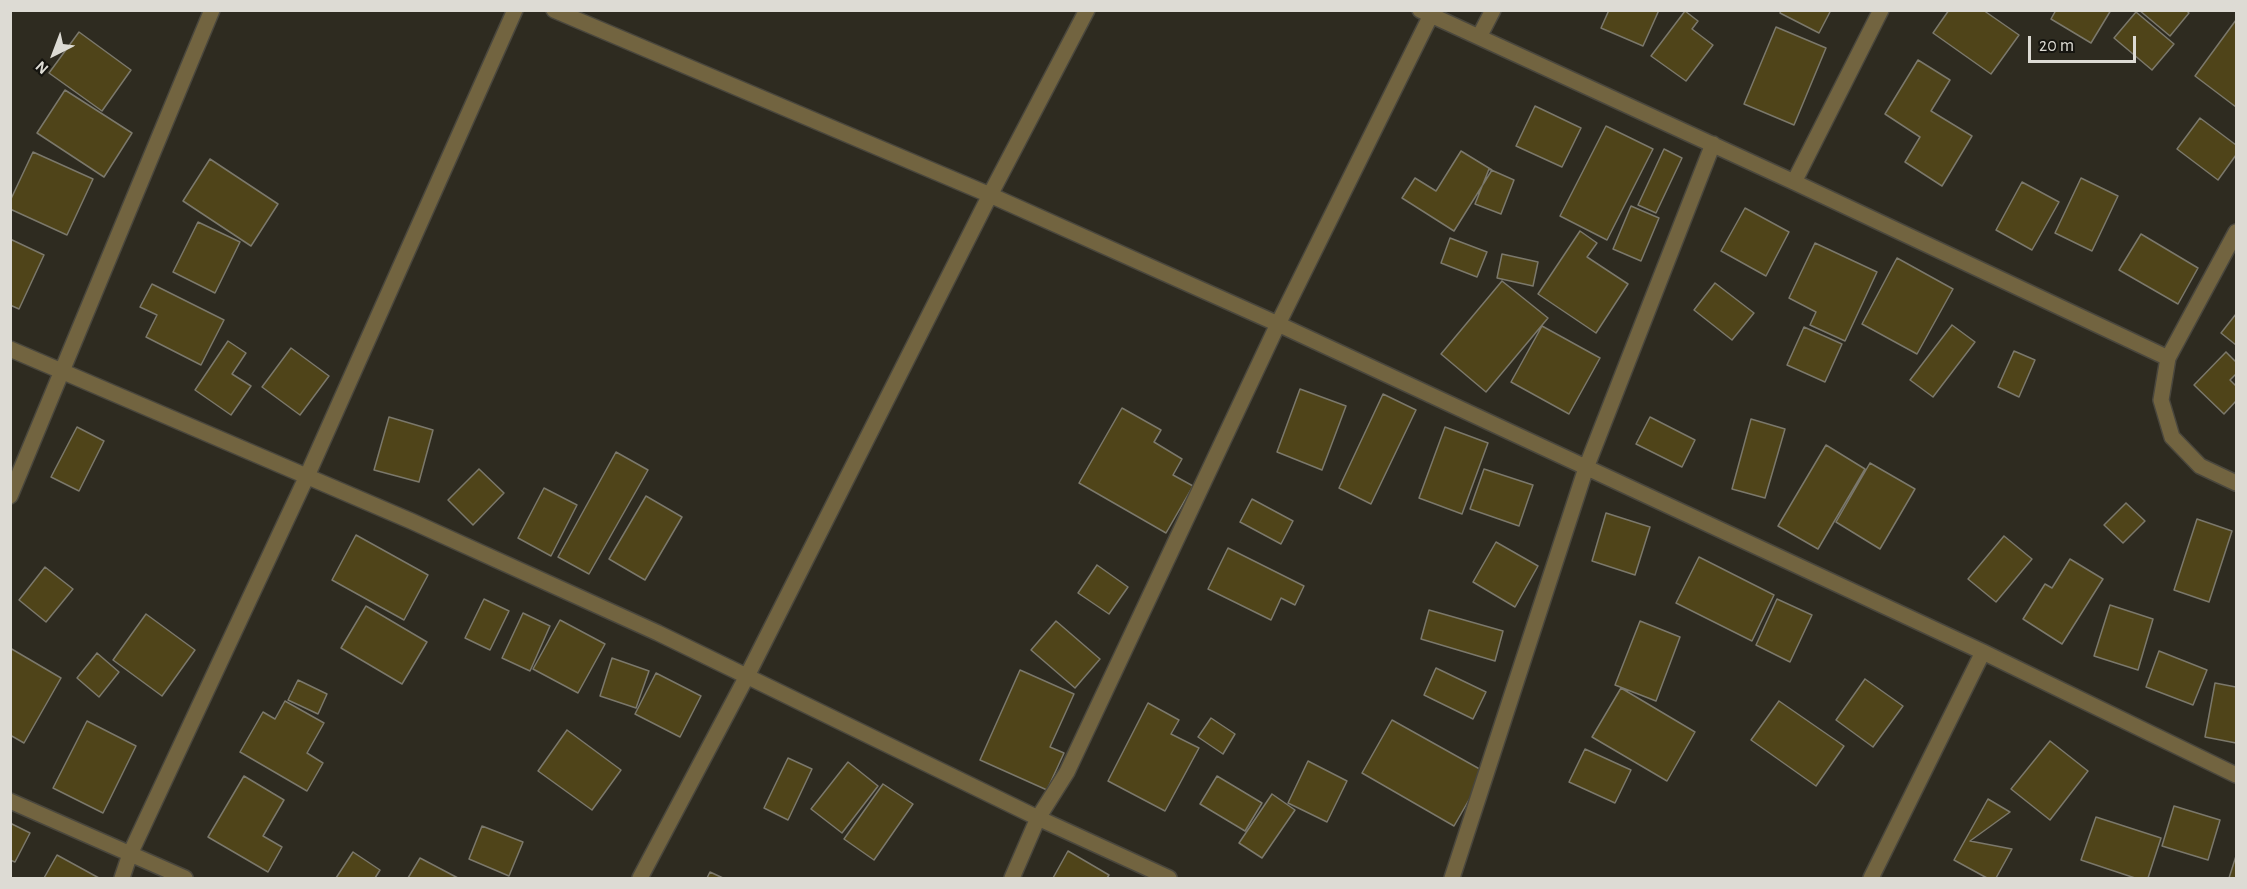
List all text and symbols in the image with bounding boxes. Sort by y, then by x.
north arrow [24,24,84,84]
scale bar [2031,24,2139,62]
text: 20 m [2039,37,2074,55]
text: N [32,58,51,77]

